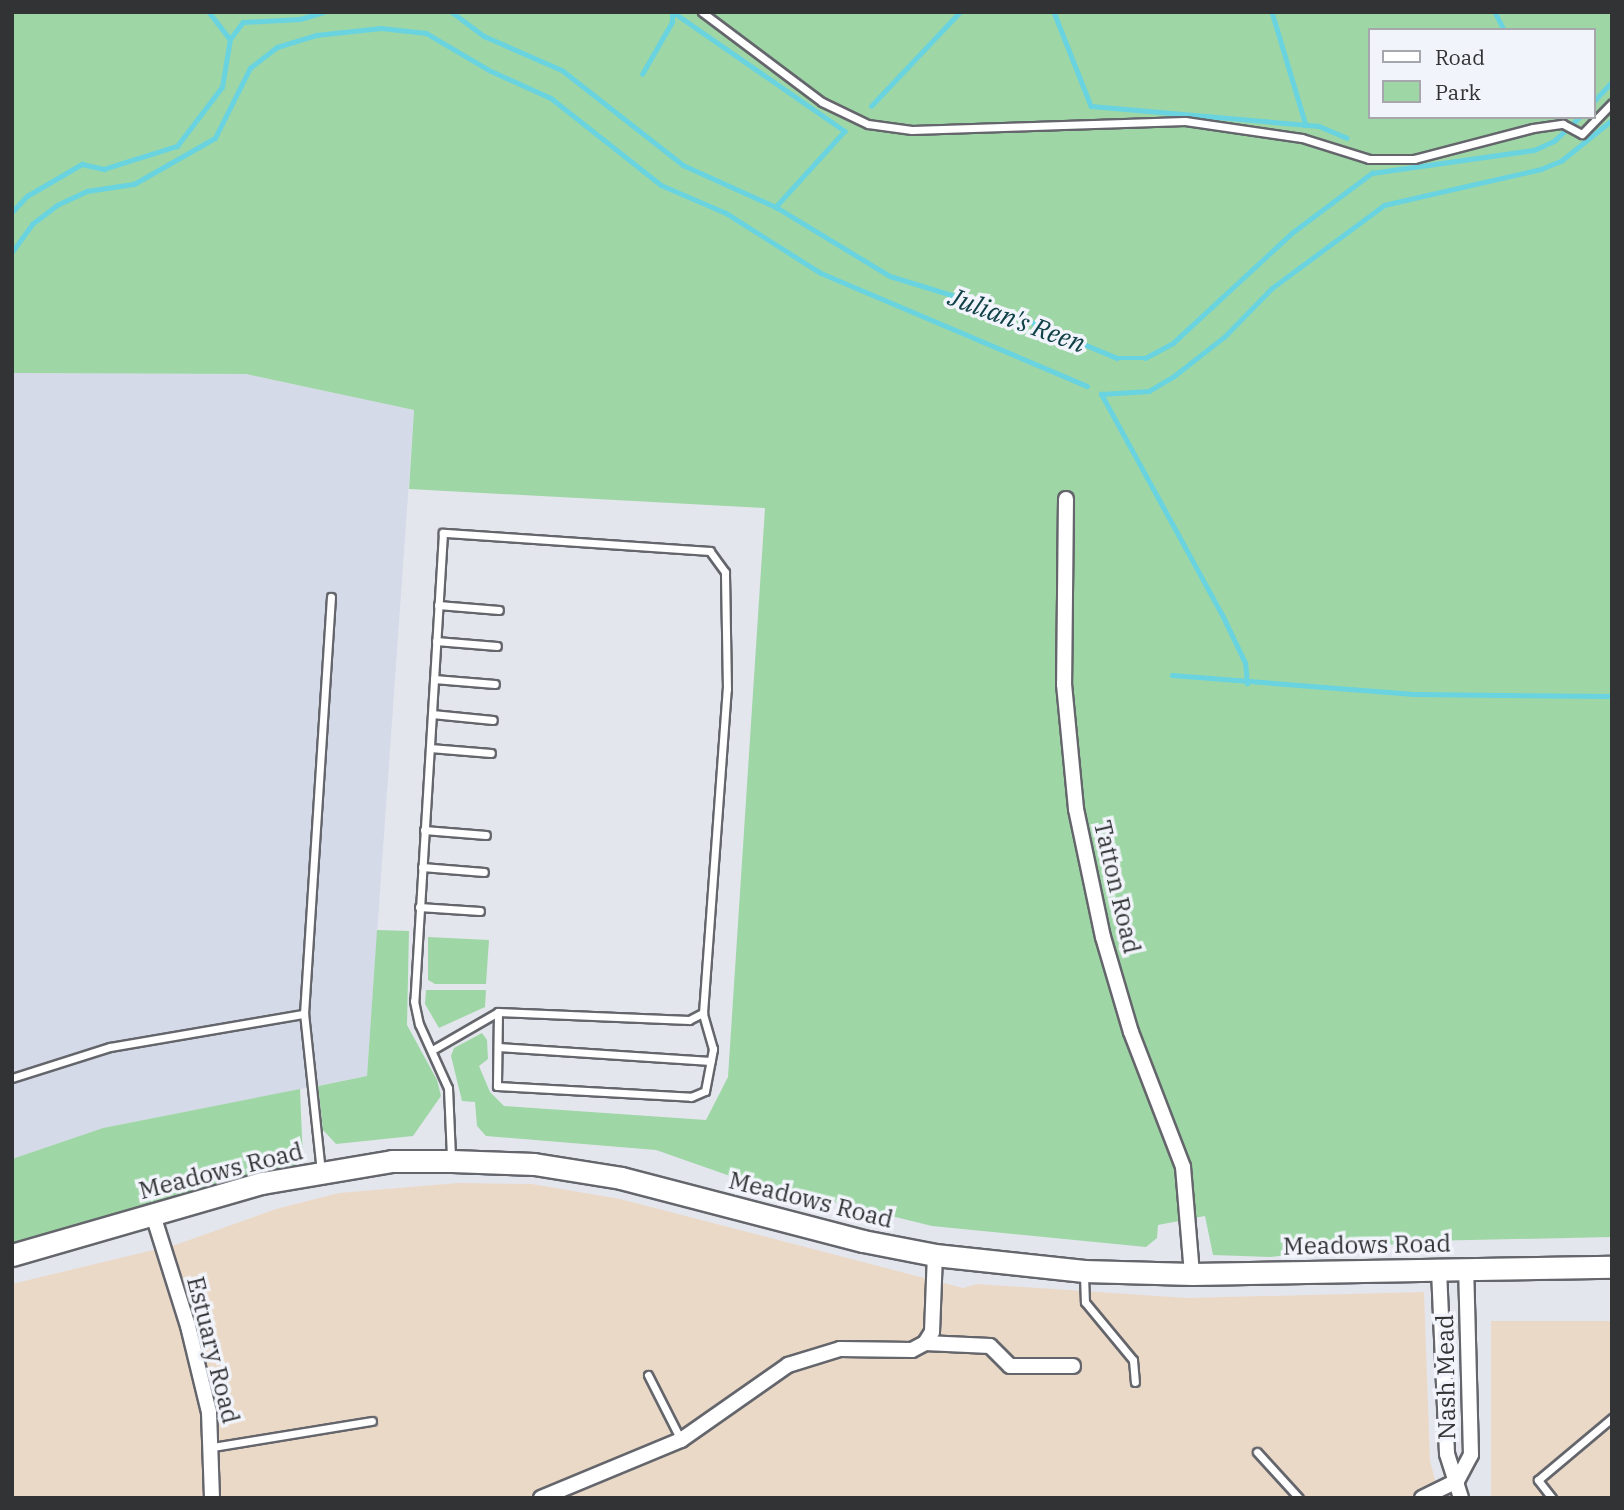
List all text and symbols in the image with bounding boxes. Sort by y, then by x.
legend [1368,28,1596,119]
text: Road [1435,43,1485,71]
text: Park [1435,78,1481,106]
water label: Julian's Reen [944,281,1090,359]
street label: Tatton Road [1088,818,1146,956]
street label: Meadows Road [136,1137,306,1205]
street label: Meadows Road [726,1166,896,1234]
street label: Meadows Road [1283,1229,1451,1261]
street label: Estuary Road [181,1274,245,1426]
street label: Nash Mead [1431,1314,1461,1440]

